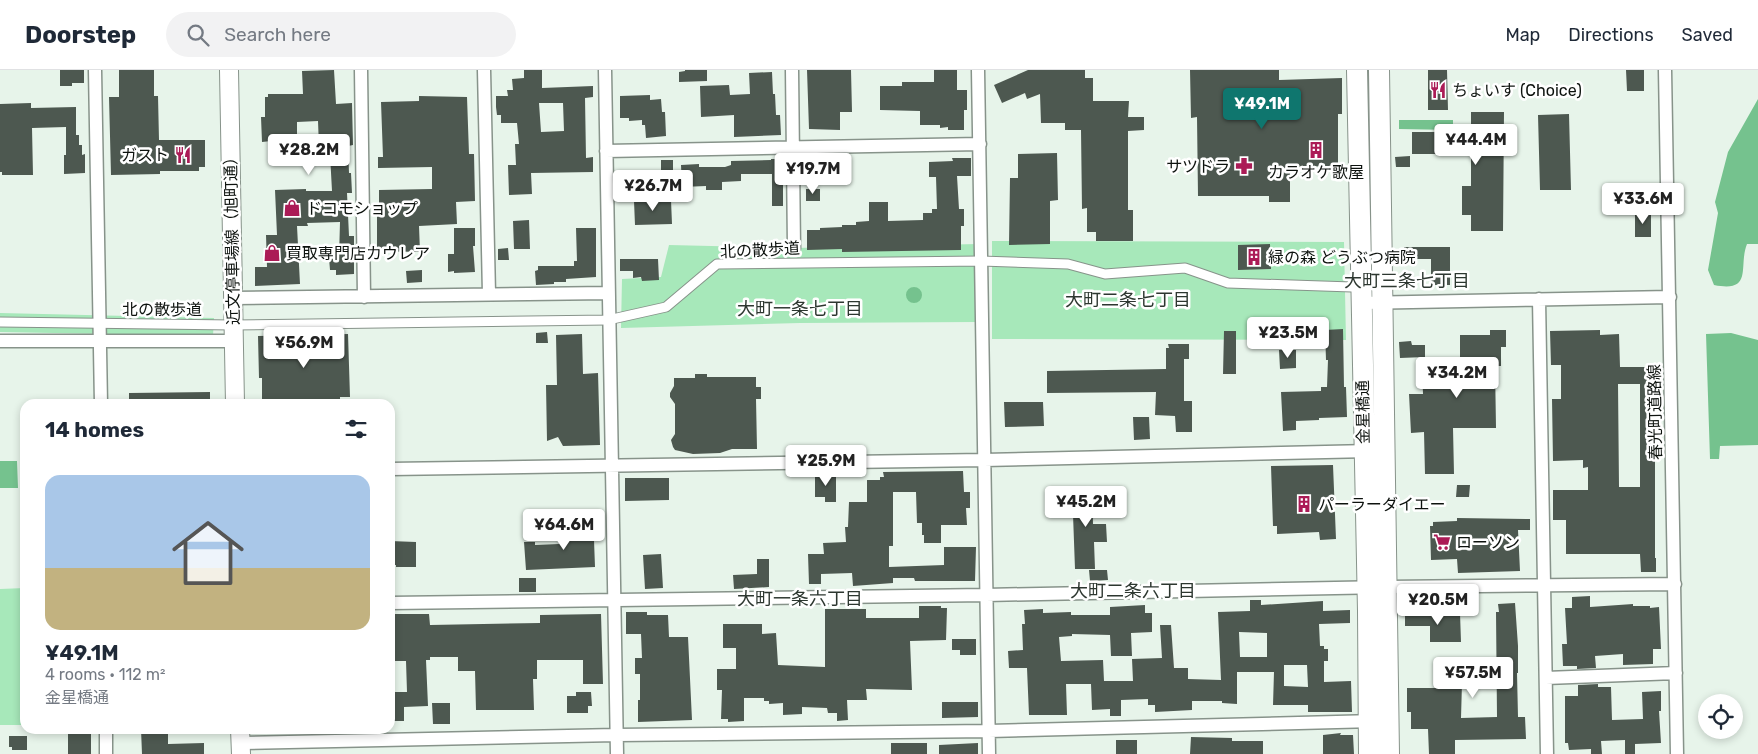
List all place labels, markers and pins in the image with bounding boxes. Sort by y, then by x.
restaurant icon: ちょいす (Choice) [1428,80,1448,100]
place label: ちょいす (Choice) [1452,81,1582,100]
pin: ¥49.1M [1221,88,1303,130]
pin: ¥44.4M [1435,124,1517,166]
pin: ¥28.2M [268,134,350,176]
building icon: カラオケ歌屋 [1306,140,1326,160]
restaurant icon: ガスト [173,145,193,165]
place label: ガスト [121,146,169,165]
pin: ¥19.7M [772,152,854,195]
pharmacy icon: サツドラ [1234,156,1254,176]
place label: サツドラ [1166,157,1230,176]
place label: カラオケ歌屋 [1268,163,1364,182]
pin: ¥26.7M [612,170,694,212]
pin: ¥33.6M [1602,182,1684,225]
shop icon: ドコモショップ [282,198,302,218]
place label: ドコモショップ [306,199,418,218]
shop icon: 買取専門店カウレア [262,243,282,263]
place label: 買取専門店カウレア [286,244,430,263]
building icon: 緑の森 どうぶつ病院 [1244,247,1264,267]
place label: 緑の森 どうぶつ病院 [1268,248,1416,267]
pin: ¥23.5M [1247,316,1329,359]
pin: ¥56.9M [263,326,345,369]
pin: ¥34.2M [1416,356,1498,399]
pin: ¥25.9M [785,444,867,487]
pin: ¥45.2M [1045,486,1127,528]
building icon: パーラーダイエー [1294,494,1314,514]
place label: パーラーダイエー [1318,495,1446,514]
pin: ¥64.6M [523,508,605,551]
supermarket icon: ローソン [1432,532,1452,552]
place label: ローソン [1456,533,1520,552]
pin: ¥20.5M [1397,584,1479,626]
pin: ¥57.5M [1432,656,1514,699]

